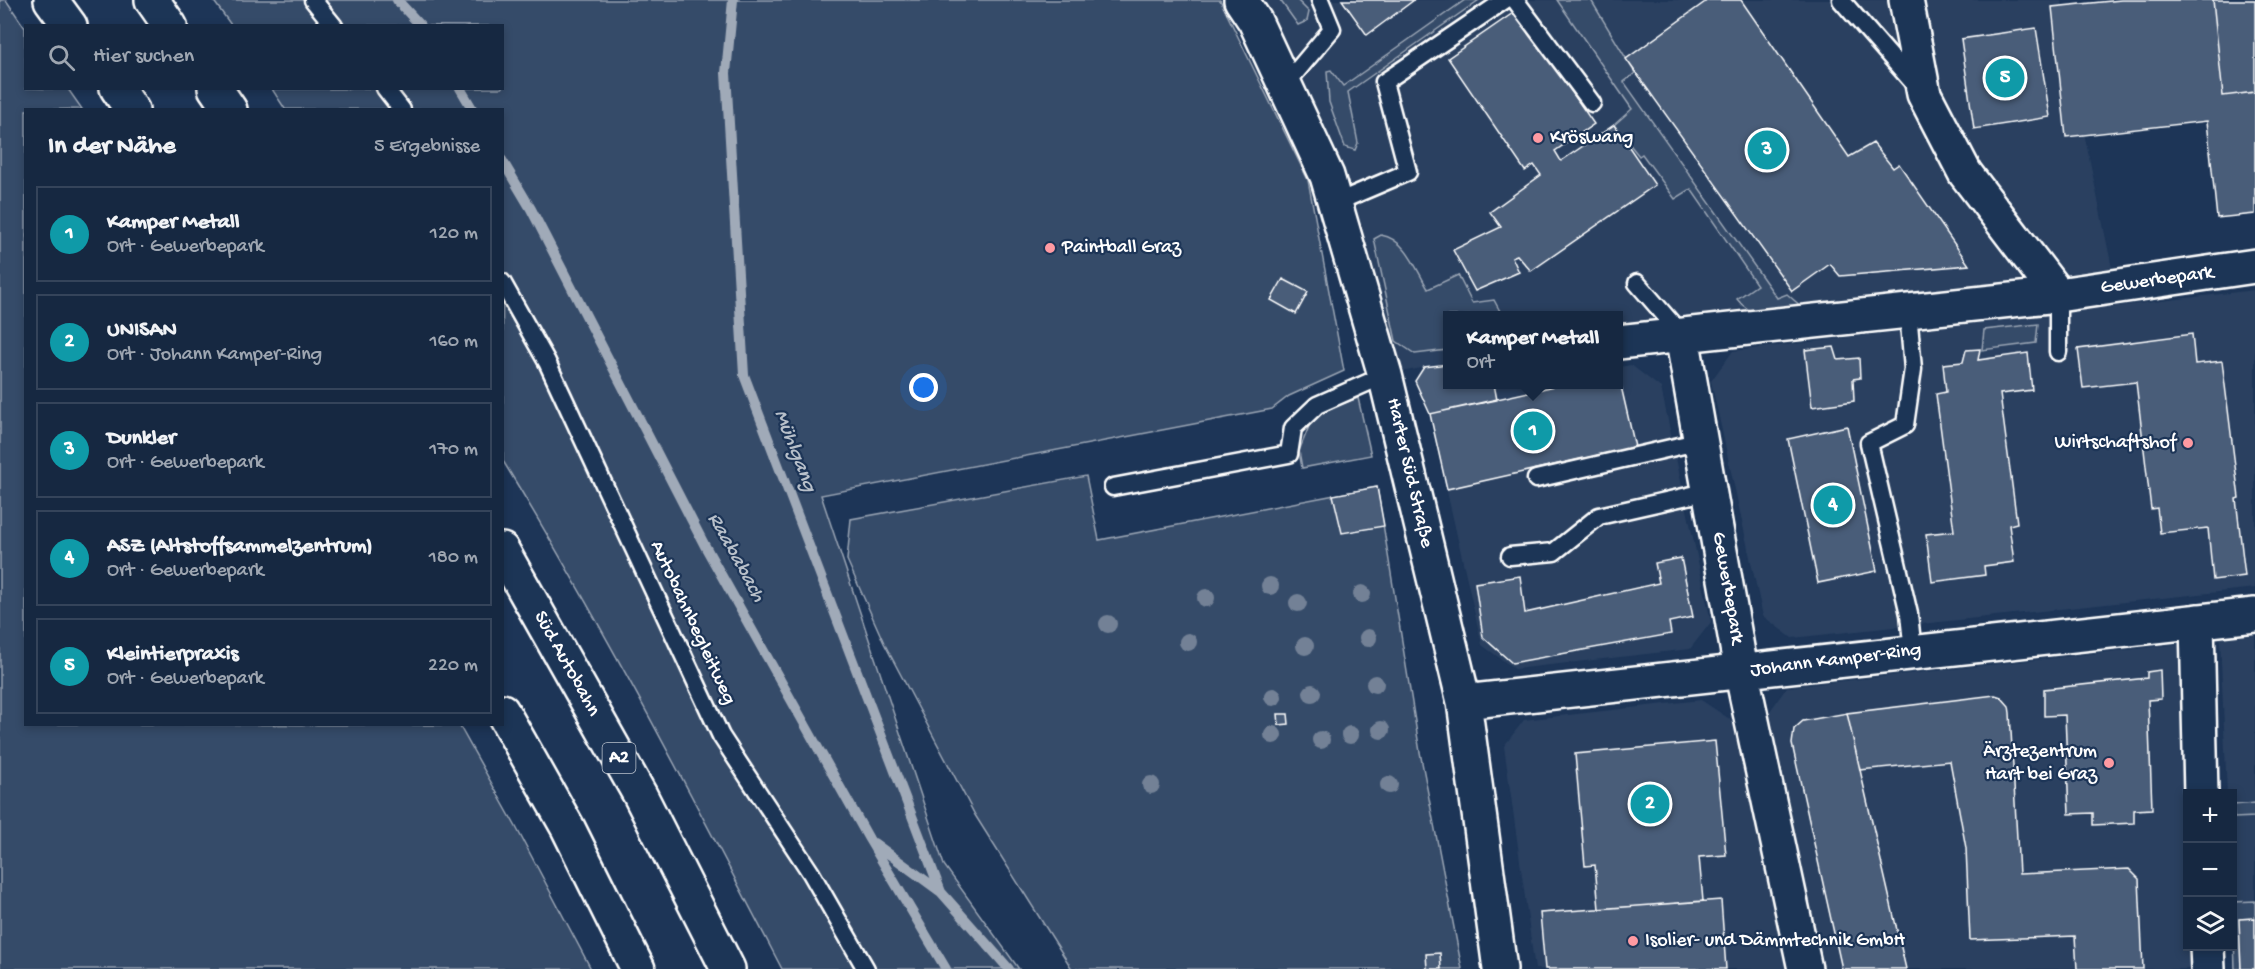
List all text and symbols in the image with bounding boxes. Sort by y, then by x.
search box [24,24,504,90]
icon: search [45,41,78,74]
text: Hier suchen [93,44,194,70]
pin: 5 [1986,56,2024,100]
place label: Kröswang [1550,127,1633,150]
pin: 3 [1748,128,1786,172]
marker: Kröswang [1531,131,1545,145]
text: In der Nähe [48,132,176,163]
text: 5 Ergebnisse [374,136,480,159]
text: Kamper Metall [107,210,240,236]
text: 1 [65,223,74,246]
text: 120 m [430,223,478,246]
text: Ort · Gewerbepark [107,236,264,259]
place label: Paintball Graz [1061,237,1182,260]
marker: Paintball Graz [1043,241,1057,255]
street label: Gewerbepark [2099,261,2217,300]
popup [1443,311,1623,389]
text: UNISAN [107,318,177,344]
text: Kamper Metall [1467,326,1599,352]
text: 2 [65,331,74,354]
text: 160 m [429,331,478,354]
text: Ort · Johann Kamper-Ring [107,344,322,367]
text: Ort [1467,352,1494,375]
your location [909,373,938,402]
street label: Harter Süd Straße [1381,396,1438,551]
water label: Mühlgang [767,406,822,497]
pin: 1 [1514,408,1552,454]
text: Dunkler [107,426,176,452]
place label: Wirtschaftshof [2055,432,2178,455]
marker: Wirtschaftshof [2181,436,2195,450]
text: 3 [64,439,75,462]
text: 170 m [429,439,478,462]
text: Ort · Gewerbepark [107,452,264,475]
pin: 4 [1814,482,1852,528]
water label: Raababach [700,509,770,608]
street label: Gewerbepark [1706,530,1749,648]
text: ASZ (Altstoffsammelzentrum) [107,534,373,560]
street label: Autobahnbegleitweg [644,537,740,709]
text: 4 [65,547,74,570]
text: 180 m [429,547,478,570]
text: Ort · Gewerbepark [107,560,264,583]
street label: Süd Autobahn [528,607,605,721]
street label: Johann Kamper-Ring [1749,639,1923,683]
text: Kleintierpraxis [107,642,239,668]
text: 5 [64,655,75,678]
text: 220 m [428,655,478,678]
text: Ort · Gewerbepark [107,668,264,691]
place label: Ärztezentrum Hart bei Graz [1983,741,2098,787]
road number: A2 [602,743,636,773]
marker: Ärztezentrum Hart bei Graz [2102,756,2116,770]
pin: 2 [1630,782,1670,826]
map controls [2183,789,2237,951]
button: + [2183,789,2237,843]
button: − [2183,843,2237,897]
button: layers [2183,897,2237,951]
place label: Isolier- und Dämmtechnik GmbH [1645,930,1905,953]
marker: Isolier- und Dämmtechnik GmbH [1626,934,1640,948]

